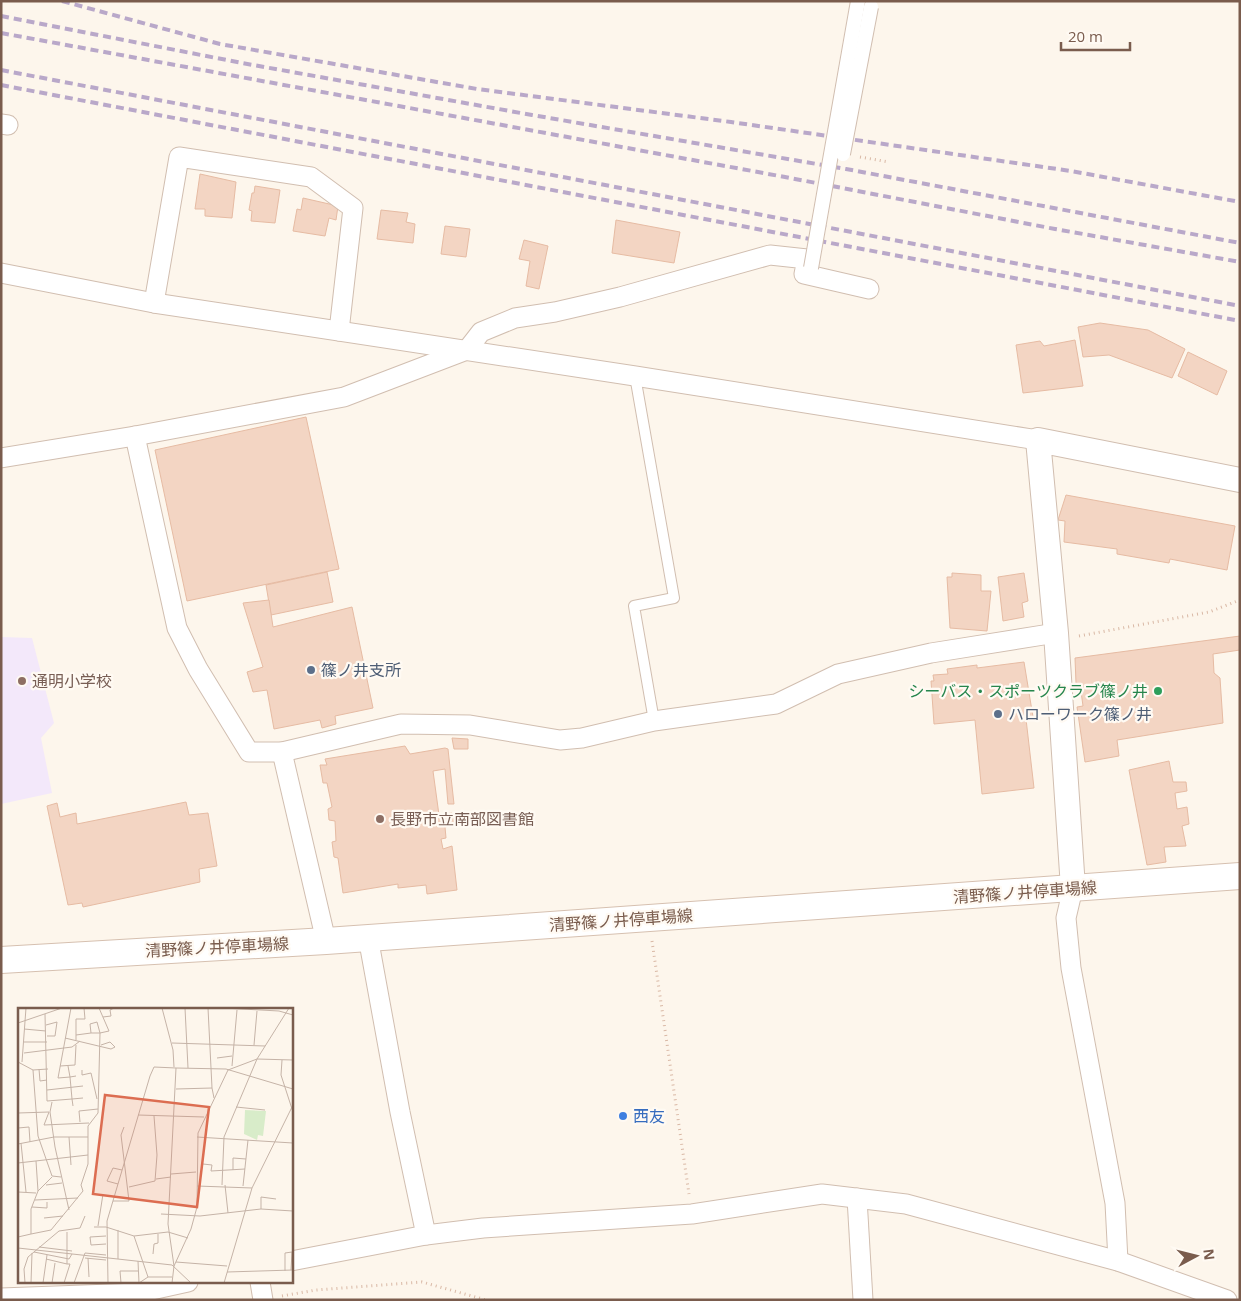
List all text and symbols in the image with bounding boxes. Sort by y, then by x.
scale bar [1061,20,1130,52]
text: 20 m [1068,26,1103,46]
place label: 篠ノ井支所 [321,659,401,681]
marker: 篠ノ井支所 [305,664,317,676]
place label: 通明小学校 [32,670,112,692]
marker: 通明小学校 [16,675,28,687]
place label: シーバス・スポーツクラブ篠ノ井 [908,680,1148,702]
marker: シーバス・スポーツクラブ篠ノ井 [1152,685,1164,697]
place label: ハローワーク篠ノ井 [1008,703,1152,725]
marker: ハローワーク篠ノ井 [992,708,1004,720]
place label: 長野市立南部図書館 [390,808,534,830]
marker: 長野市立南部図書館 [374,813,386,825]
street label: 清野篠ノ井停車場線 [952,876,1098,908]
street label: 清野篠ノ井停車場線 [548,904,694,936]
street label: 清野篠ノ井停車場線 [145,932,289,962]
inset map [18,1008,292,1284]
place label: 西友 [633,1105,665,1127]
marker: 西友 [617,1110,629,1122]
north arrow [1171,1231,1221,1281]
text: N [1199,1248,1220,1261]

